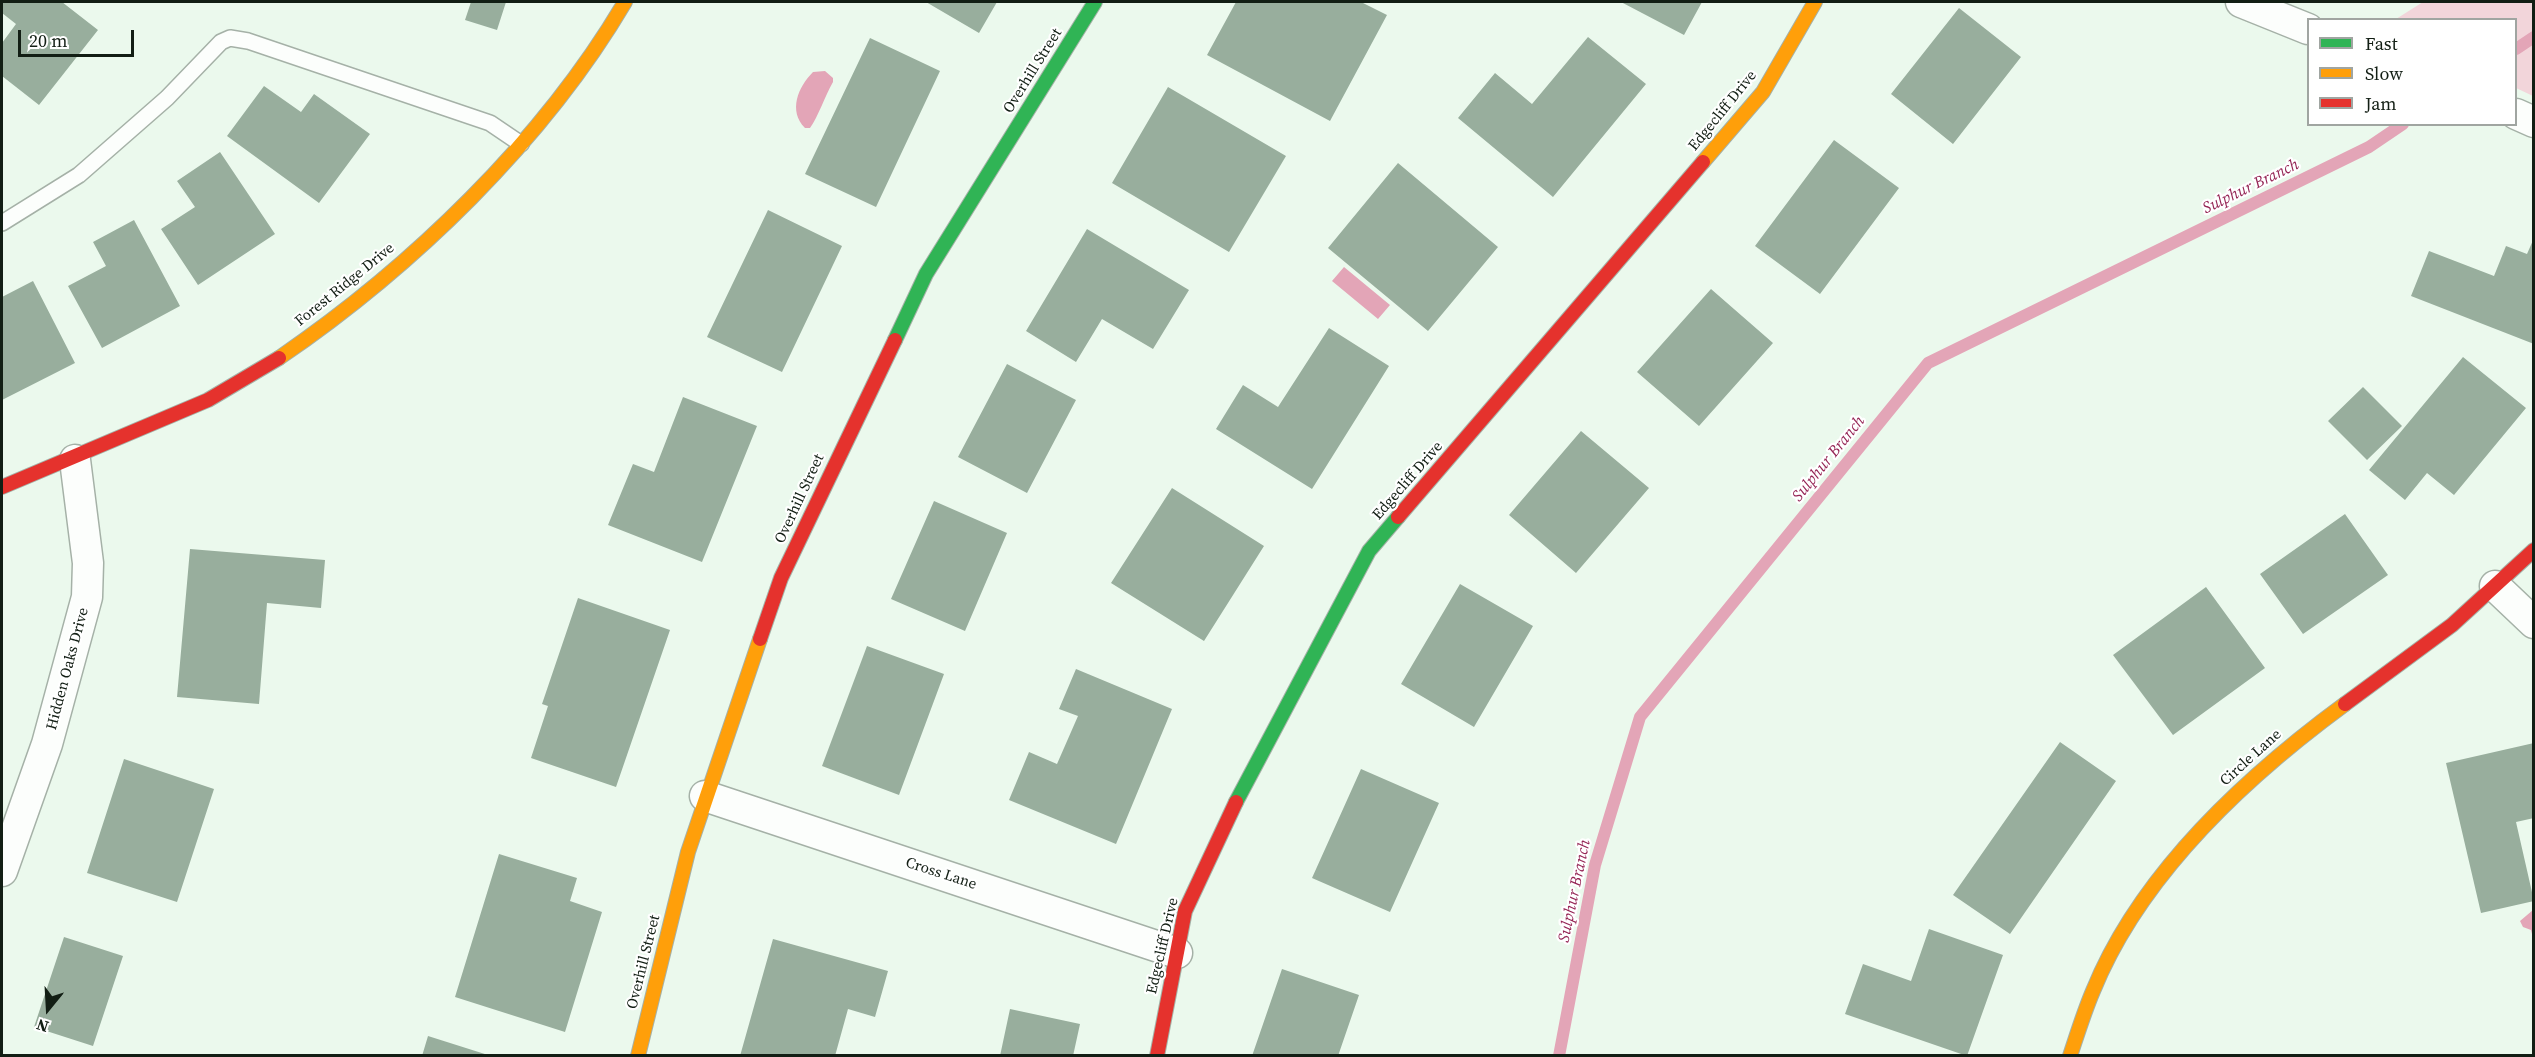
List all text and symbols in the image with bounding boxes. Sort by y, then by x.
scale bar [21,18,136,56]
legend [2307,18,2517,126]
street label: Overhill Street [1000,25,1066,117]
text: 20 m [29,28,67,53]
text: Fast [2365,31,2398,56]
text: Slow [2365,61,2403,86]
street label: Edgecliff Drive [1685,67,1761,155]
text: Jam [2365,91,2397,116]
water label: Sulphur Branch [2200,155,2302,219]
street label: Forest Ridge Drive [292,239,398,331]
water label: Sulphur Branch [1789,412,1869,506]
street label: Edgecliff Drive [1369,438,1447,524]
street label: Overhill Street [771,452,829,546]
street label: Hidden Oaks Drive [43,606,93,732]
street label: Circle Lane [2217,726,2285,790]
water label: Sulphur Branch [1555,838,1595,944]
street label: Cross Lane [903,854,979,894]
street label: Edgecliff Drive [1143,896,1183,996]
street label: Overhill Street [624,913,664,1011]
north arrow [18,979,78,1039]
text: N [33,1014,51,1038]

